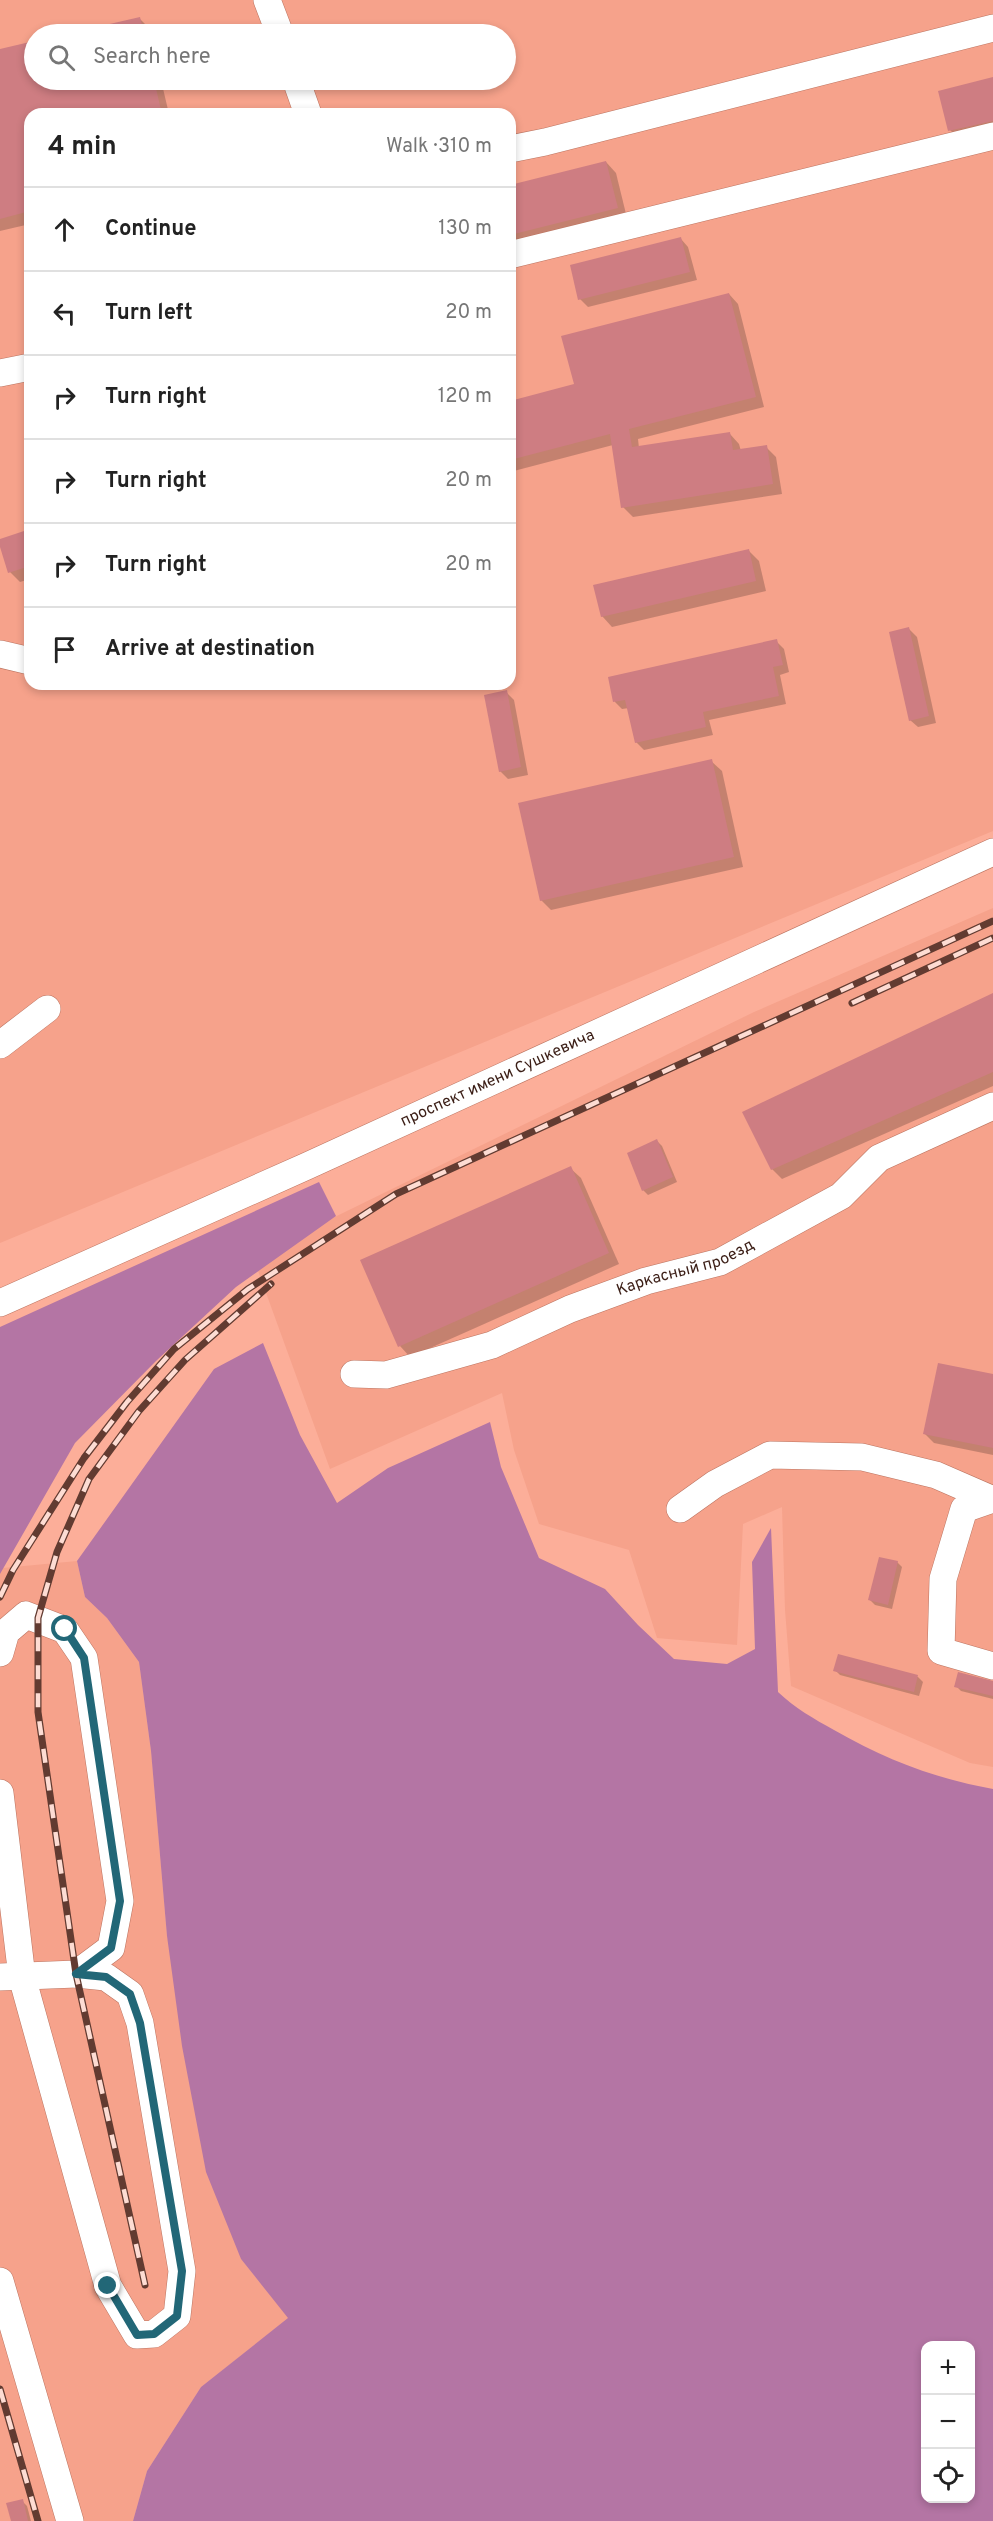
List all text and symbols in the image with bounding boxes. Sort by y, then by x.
search box [24,24,516,90]
icon: search [45,41,78,74]
text: Search here [93,44,211,71]
text: 4 min [48,131,117,164]
text: Walk · 310 m [386,134,492,160]
icon: ahead [48,213,81,246]
text: Continue [105,216,196,243]
text: 130 m [438,216,492,242]
icon: left [48,297,81,330]
text: Turn left [105,300,193,327]
text: 20 m [445,300,492,326]
icon: right [48,381,81,414]
text: Turn right [105,384,207,411]
text: 120 m [438,384,492,410]
icon: right [48,465,81,498]
text: Turn right [105,468,207,495]
text: 20 m [445,468,492,494]
icon: right [48,549,81,582]
text: Turn right [105,552,207,579]
text: 20 m [445,552,492,578]
icon: arrive [48,633,81,666]
text: Arrive at destination [105,636,315,663]
street label: проспект имени Сушкевича [398,1026,598,1132]
street label: Каркасный проезд [614,1235,758,1301]
route start [51,1615,77,1641]
route end [94,2272,120,2298]
map controls [921,2341,975,2503]
button: + [921,2341,975,2395]
button: − [921,2395,975,2449]
button: locate [921,2449,975,2503]

